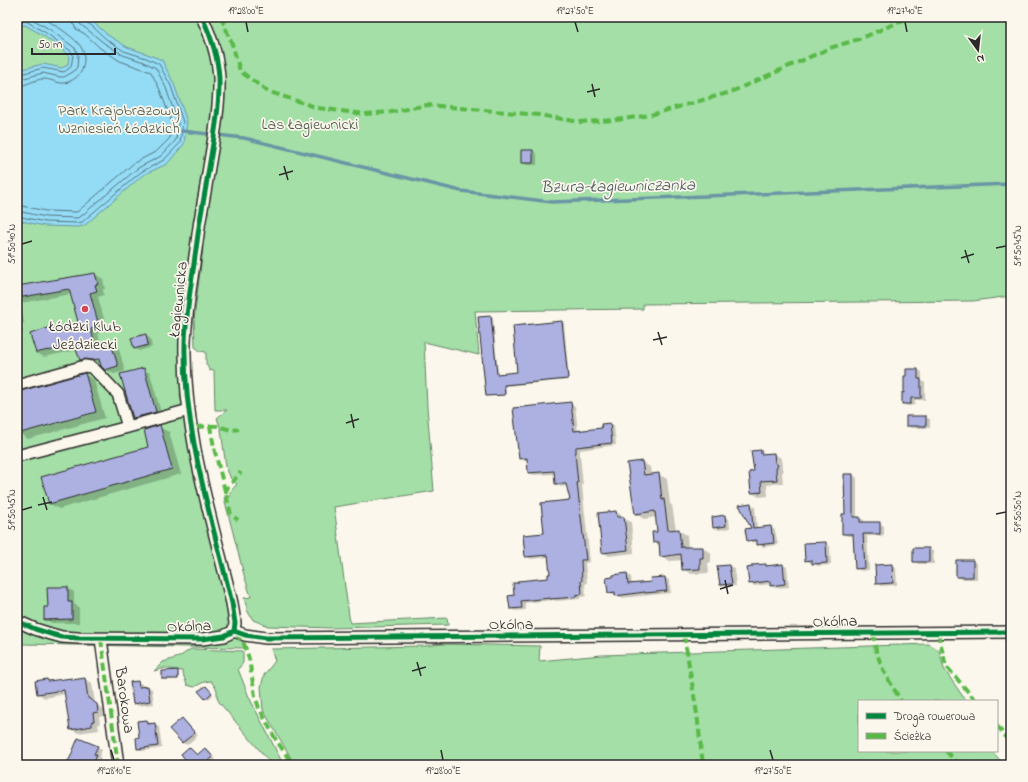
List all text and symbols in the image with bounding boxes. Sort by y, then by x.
text: 19°28'00"E [228,4,264,19]
text: 19°27'50"E [556,4,594,19]
text: 19°27'40"E [887,4,923,19]
scale bar [32,30,115,56]
north arrow [958,30,998,70]
text: 50 m [38,36,62,54]
text: N [975,50,986,67]
park label: Park Krajobrazowy Wzniesień Łódzkich [58,99,180,141]
park label: Las Łagiewnicki [262,113,358,137]
water label: Bzura-Łagiewniczanka [541,173,696,201]
text: 51°50'40"N [5,224,20,264]
text: 51°50'45"N [1011,225,1026,267]
street label: Łagiewnicka [163,260,195,339]
marker: Łódzki Klub Jeździecki [80,304,90,314]
place label: Łódzki Klub Jeździecki [48,315,121,357]
text: 51°50'45"N [5,489,20,531]
text: 51°50'50"N [1011,491,1026,533]
street label: Okólna [813,610,858,634]
street label: Okólna [489,613,533,637]
street label: Okólna [166,614,212,640]
street label: Barokowa [107,665,141,735]
legend [858,700,998,752]
text: Droga rowerowa [893,708,975,727]
text: Ścieżka [894,728,931,746]
text: 19°28'10"E [97,764,131,779]
text: 19°28'00"E [425,764,461,779]
text: 19°27'50"E [754,764,792,779]

